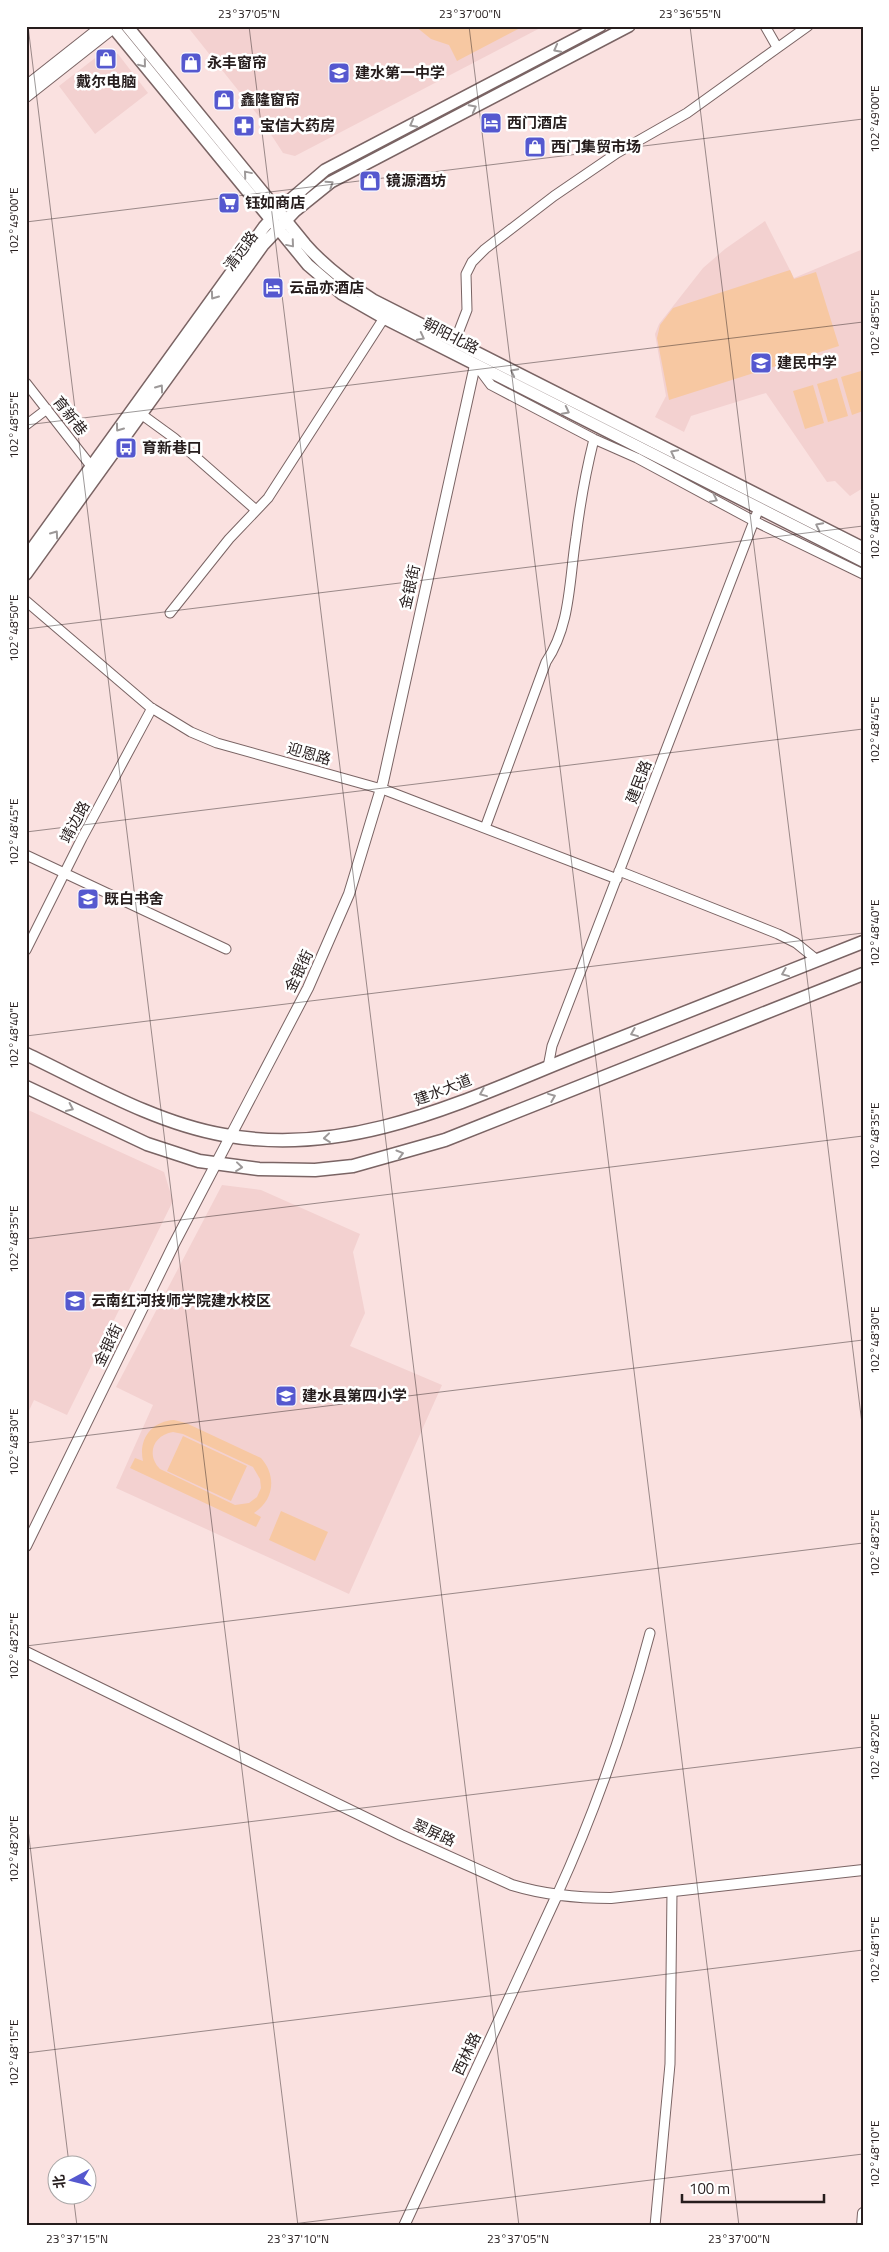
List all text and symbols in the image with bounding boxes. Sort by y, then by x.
text: 23°37'05"N [218,4,280,23]
text: 23°37'00"N [439,4,501,23]
text: 23°36'55"N [659,4,721,23]
one-way arrow [553,43,562,53]
shop icon: 戴尔电脑 [94,47,118,71]
shop icon: 永丰窗帘 [179,51,203,75]
place label: 永丰窗帘 [207,51,267,74]
one-way arrow [137,58,145,67]
school or university icon: 建水第一中学 [327,61,351,85]
place label: 建水第一中学 [355,61,445,84]
place label: 戴尔电脑 [76,70,136,93]
text: 102°49'00"E [865,85,884,153]
shop icon: 鑫隆窗帘 [212,88,236,112]
place label: 鑫隆窗帘 [240,88,300,111]
one-way arrow [468,104,477,114]
hotel icon: 西门酒店 [479,111,503,135]
place label: 西门酒店 [507,111,567,134]
pharmacy icon: 宝信大药房 [232,114,256,138]
place label: 宝信大药房 [260,114,335,137]
one-way arrow [409,118,418,128]
shop icon: 西门集贸市场 [523,135,547,159]
place label: 西门集贸市场 [551,135,641,158]
shop icon: 镜源酒坊 [358,169,382,193]
place label: 镜源酒坊 [386,169,446,192]
one-way arrow [244,171,252,180]
one-way arrow [324,181,334,190]
text: 102°49'00"E [4,187,23,255]
supermarket icon: 钰如商店 [217,191,241,215]
place label: 钰如商店 [245,191,305,214]
street label: 清远路 [218,226,263,276]
one-way arrow [285,238,294,247]
hotel icon: 云品亦酒店 [261,276,285,300]
place label: 云品亦酒店 [289,276,364,299]
text: 102°48'55"E [865,289,884,357]
one-way arrow [211,290,220,300]
street label: 朝阳北路 [419,312,483,359]
one-way arrow [416,331,425,341]
school or university icon: 建民中学 [749,351,773,375]
place label: 建民中学 [777,351,837,374]
one-way arrow [510,368,519,378]
one-way arrow [154,384,163,394]
text: 102°48'55"E [4,391,23,459]
street label: 育新巷 [47,391,93,441]
one-way arrow [561,405,570,415]
one-way arrow [116,422,125,431]
bus stop icon: 育新巷口 [114,436,138,460]
place label: 育新巷口 [142,436,202,459]
one-way arrow [670,449,679,459]
text: 102°48'50"E [865,492,884,560]
one-way arrow [709,493,718,503]
one-way arrow [816,522,825,532]
one-way arrow [49,531,57,540]
street label: 金银街 [393,562,426,611]
text: 102°48'50"E [4,594,23,662]
text: 102°48'45"E [865,696,884,764]
street label: 迎恩路 [284,736,334,771]
street label: 建民路 [620,757,657,807]
street label: 靖边路 [54,796,95,847]
text: 102°48'45"E [4,798,23,866]
school or university icon: 既白书舍 [76,887,100,911]
place label: 既白书舍 [104,887,164,910]
text: 102°48'40"E [865,899,884,967]
street label: 金银街 [278,946,319,996]
one-way arrow [781,967,790,977]
text: 102°48'40"E [4,1001,23,1069]
one-way arrow [630,1027,639,1037]
street label: 建水大道 [411,1068,475,1111]
one-way arrow [479,1086,488,1097]
one-way arrow [547,1093,556,1103]
one-way arrow [65,1102,74,1112]
text: 102°48'35"E [865,1102,884,1170]
one-way arrow [323,1133,331,1144]
one-way arrow [395,1149,403,1159]
one-way arrow [235,1161,243,1172]
text: 102°48'35"E [4,1205,23,1273]
school or university icon: 云南红河技师学院建水校区 [63,1289,87,1313]
place label: 云南红河技师学院建水校区 [91,1289,271,1312]
text: 102°48'30"E [865,1306,884,1374]
street label: 金银街 [87,1320,128,1370]
school or university icon: 建水县第四小学 [274,1384,298,1408]
place label: 建水县第四小学 [302,1384,407,1407]
text: 102°48'30"E [4,1408,23,1476]
text: 102°48'25"E [865,1509,884,1577]
text: 102°48'25"E [4,1612,23,1680]
text: 102°48'20"E [865,1713,884,1781]
street label: 翠屏路 [409,1813,459,1852]
text: 102°48'20"E [4,1815,23,1883]
text: 102°48'15"E [865,1916,884,1984]
text: 102°48'15"E [4,2019,23,2087]
street label: 西林路 [447,2029,486,2079]
text: 102°48'10"E [865,2120,884,2188]
north arrow [48,2154,98,2204]
scale bar [682,2172,824,2204]
text: 北 [47,2173,70,2190]
text: 100 m [689,2177,730,2200]
text: 23°37'15"N [46,2229,108,2248]
text: 23°37'10"N [267,2229,329,2248]
text: 23°37'05"N [487,2229,549,2248]
text: 23°37'00"N [708,2229,770,2248]

